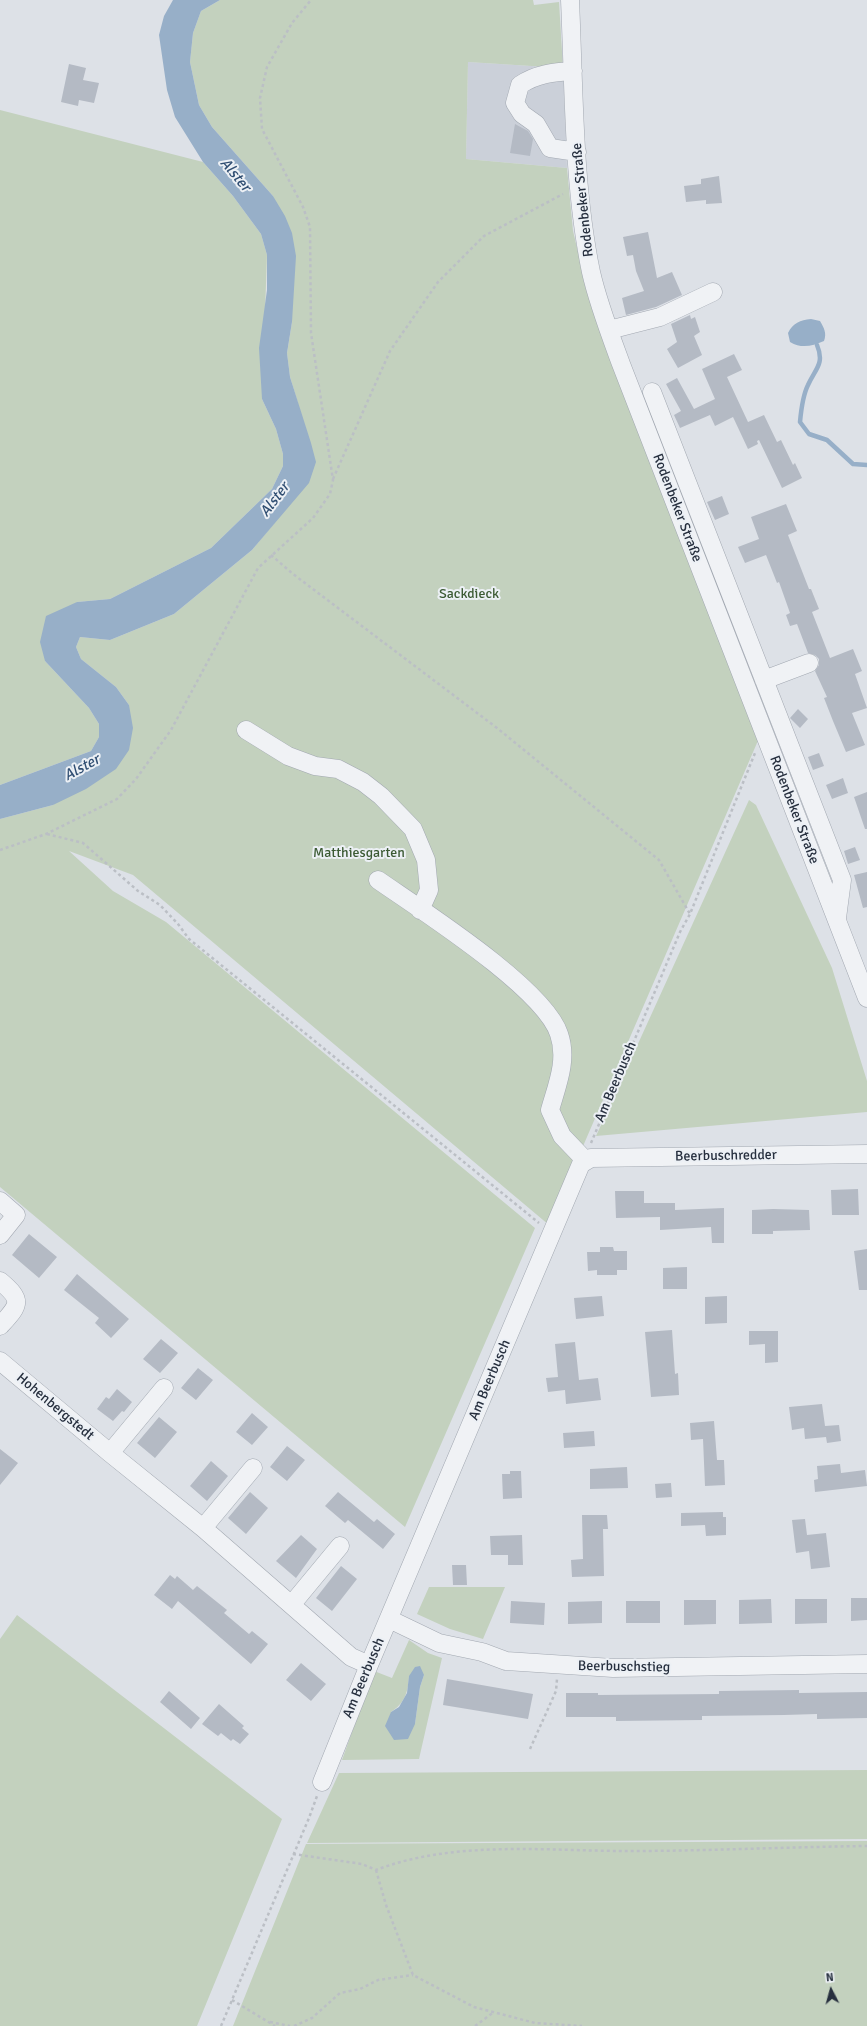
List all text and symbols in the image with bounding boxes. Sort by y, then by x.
street label: Rodenbeker Straße [569,142,597,258]
water label: Alster [216,155,254,195]
street label: Rodenbeker Straße [649,452,705,564]
water label: Alster [256,479,294,521]
park label: Sackdieck [439,586,499,602]
water label: Alster [61,751,103,785]
street label: Rodenbeker Straße [766,754,822,866]
park label: Matthiesgarten [313,845,405,861]
street label: Am Beerbusch [592,1039,640,1125]
street label: Beerbuschredder [675,1147,777,1165]
street label: Am Beerbusch [466,1337,514,1423]
street label: Hohenbergstedt [13,1370,97,1444]
street label: Am Beerbusch [340,1635,388,1721]
street label: Beerbuschstieg [578,1658,670,1676]
north arrow [811,1970,851,2010]
text: N [825,1971,834,1984]

